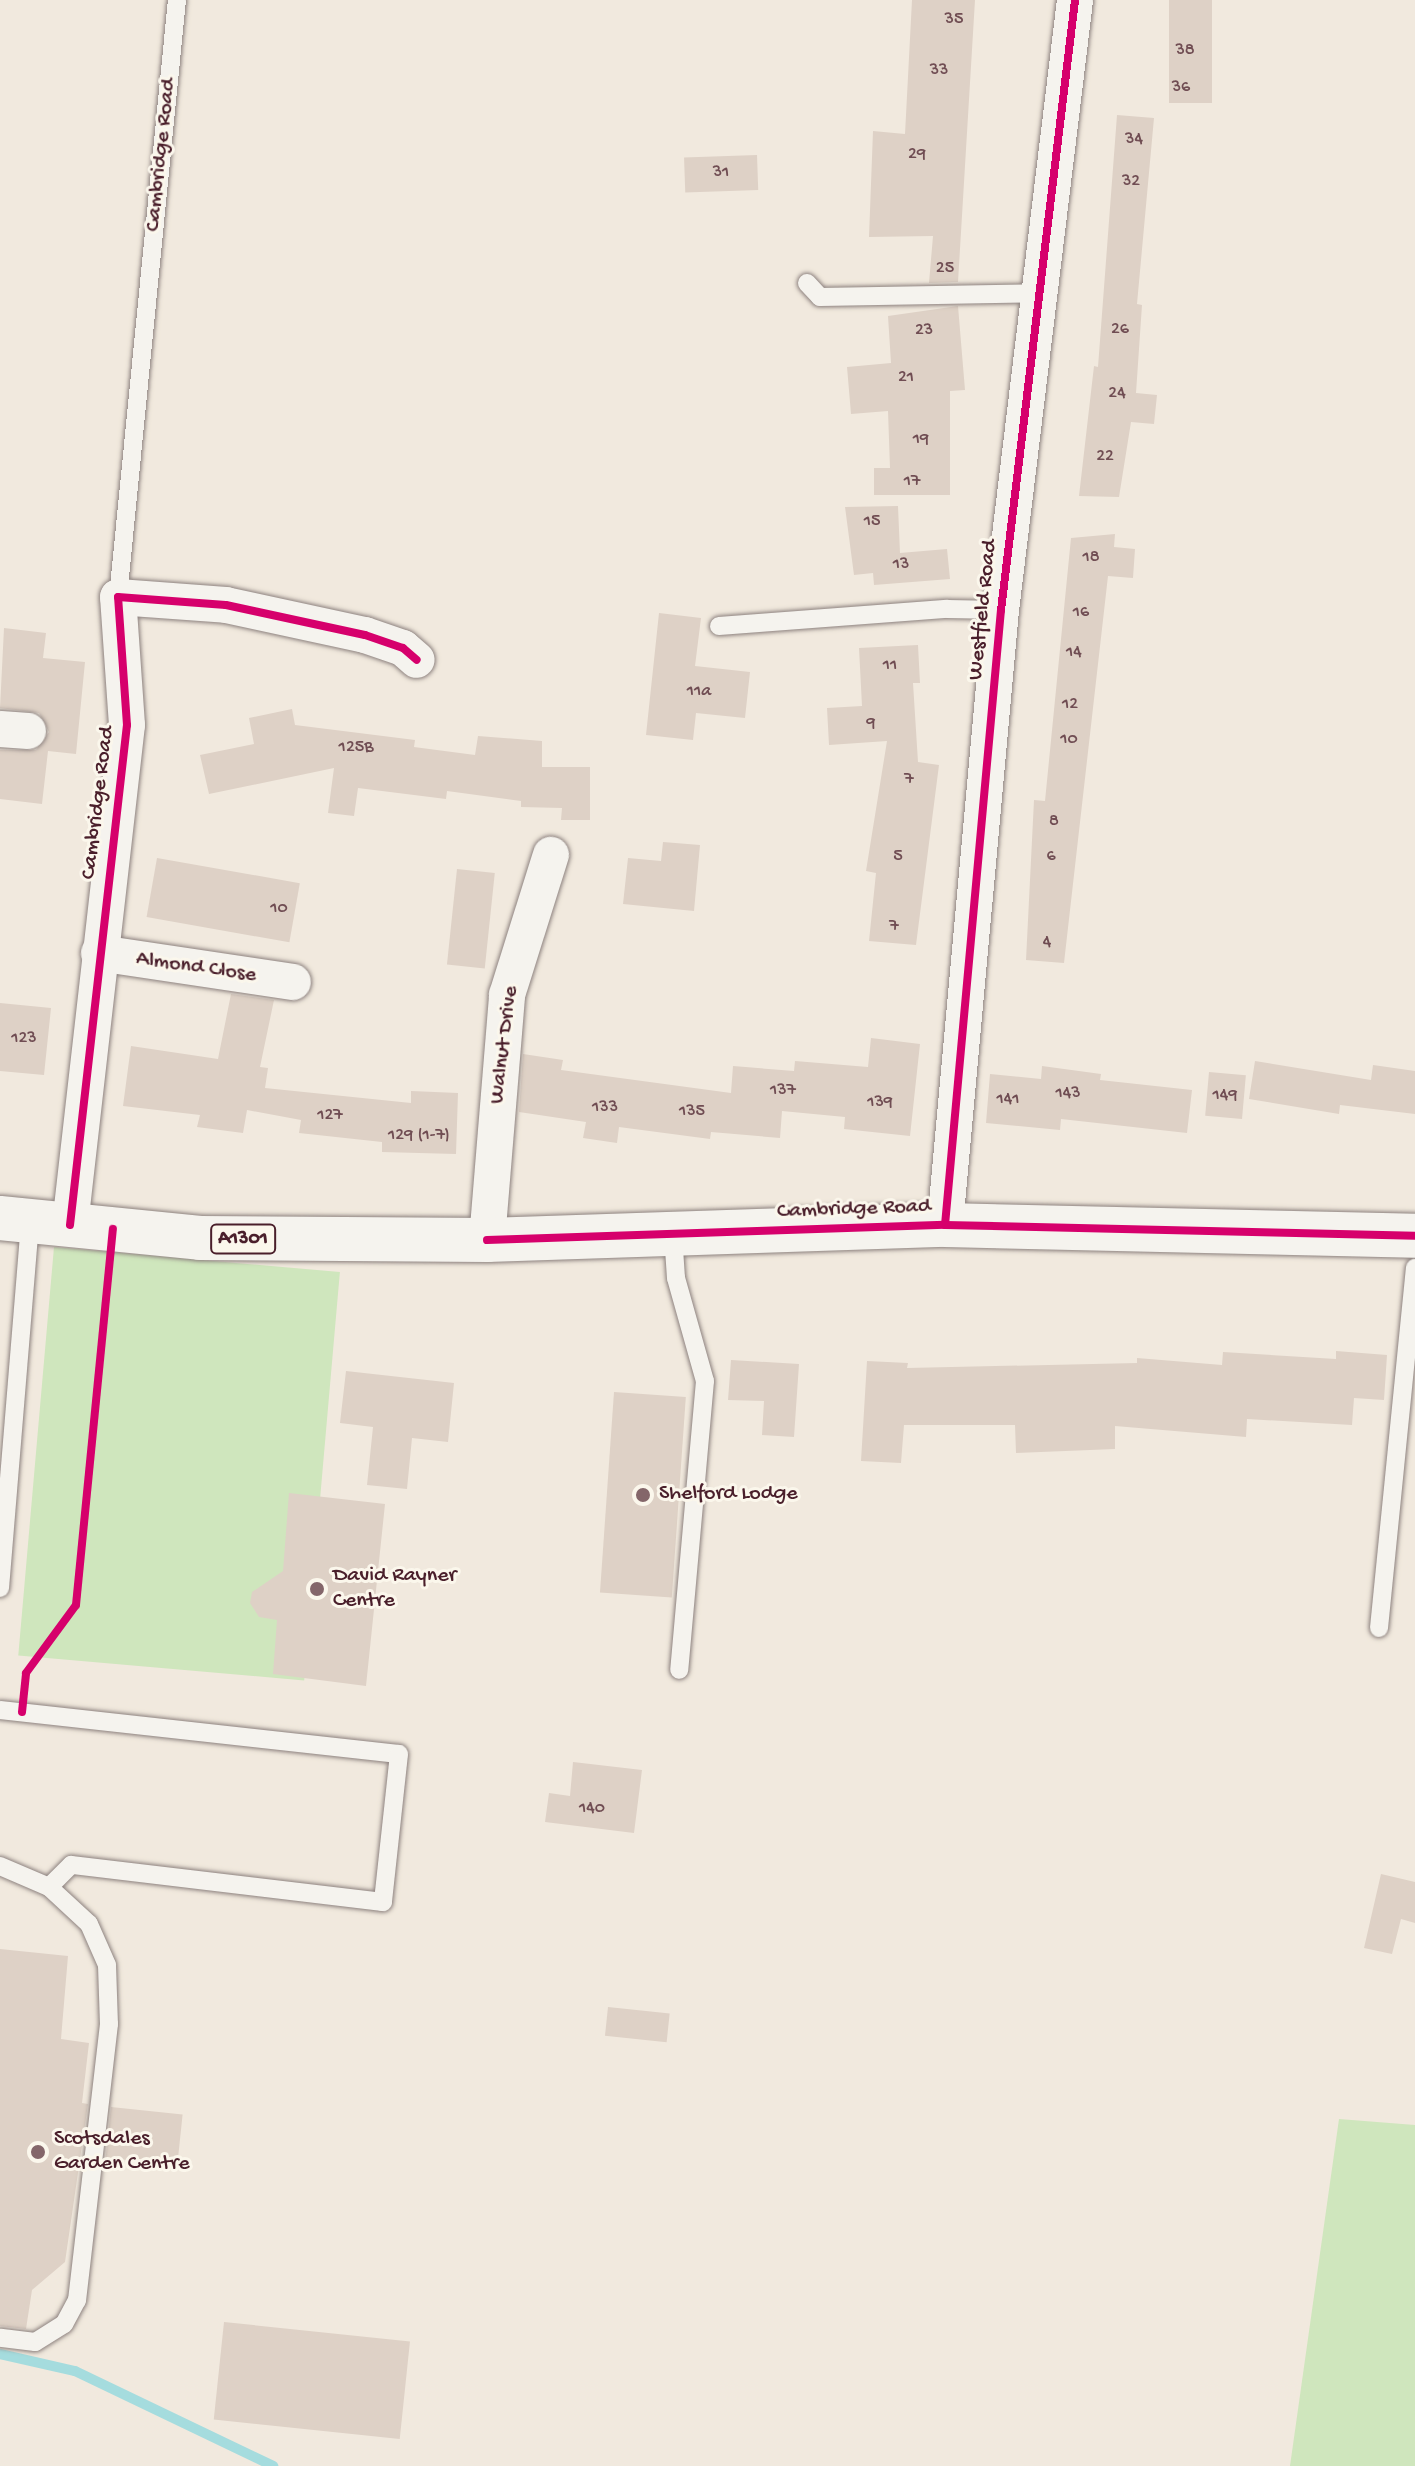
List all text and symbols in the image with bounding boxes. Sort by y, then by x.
house number: 35 [945,9,963,31]
house number: 38 [1175,40,1195,62]
house number: 33 [930,60,948,82]
street label: Cambridge Road [141,77,183,233]
house number: 36 [1172,77,1190,99]
house number: 34 [1125,129,1143,151]
house number: 29 [908,144,926,166]
house number: 31 [713,162,729,184]
house number: 32 [1122,171,1140,193]
house number: 25 [936,258,954,280]
house number: 26 [1111,319,1129,341]
house number: 23 [915,320,933,342]
house number: 21 [898,367,914,389]
house number: 24 [1108,383,1126,405]
house number: 19 [913,429,929,451]
house number: 22 [1096,446,1114,468]
house number: 17 [904,471,920,493]
house number: 15 [864,511,880,533]
street label: Westfield Road [964,539,1004,681]
house number: 18 [1082,547,1100,569]
house number: 13 [893,554,909,576]
house number: 16 [1073,602,1089,624]
house number: 14 [1066,642,1082,664]
house number: 11 [883,655,897,677]
house number: 11a [687,681,711,703]
house number: 12 [1062,694,1078,716]
house number: 9 [866,713,876,735]
street label: Cambridge Road [77,725,121,881]
house number: 10 [1060,729,1078,751]
house number: 125B [339,737,373,759]
house number: 7 [904,769,914,791]
house number: 8 [1049,811,1059,833]
house number: 5 [893,846,903,868]
house number: 6 [1046,846,1056,868]
house number: 10 [270,898,288,920]
house number: 7 [889,916,899,938]
house number: 4 [1043,932,1051,954]
street label: Almond Close [134,947,258,989]
street label: Walnut Drive [485,984,525,1106]
house number: 123 [11,1028,37,1050]
house number: 137 [770,1080,796,1102]
house number: 143 [1055,1083,1081,1105]
house number: 149 [1213,1085,1237,1107]
house number: 141 [996,1089,1020,1111]
house number: 139 [867,1092,893,1114]
house number: 133 [592,1097,618,1119]
house number: 135 [679,1101,705,1123]
house number: 127 [317,1105,343,1127]
house number: 129 (1-7) [388,1125,450,1147]
street label: Cambridge Road [777,1194,931,1226]
road number: A1301 [209,1223,277,1255]
place label: Shelford Lodge [659,1482,797,1508]
marker: Shelford Lodge [634,1486,652,1504]
place label: David Rayner Centre [333,1563,456,1614]
marker: David Rayner Centre [308,1580,326,1598]
house number: 140 [579,1798,605,1820]
place label: Scotsdales Garden Centre [54,2126,190,2178]
marker: Scotsdales Garden Centre [29,2143,47,2161]

